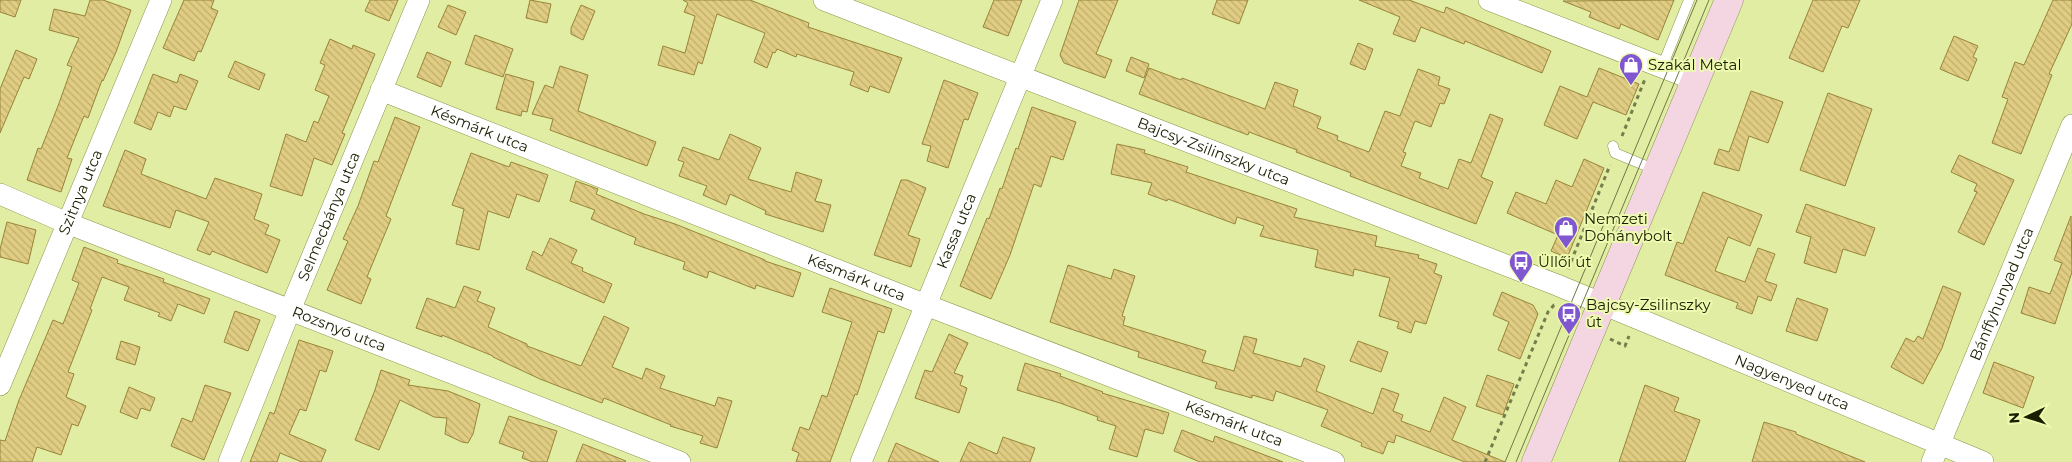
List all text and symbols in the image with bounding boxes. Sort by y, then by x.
shop icon: Szakál Metal [1618,52,1644,86]
place label: Szakál Metal [1648,55,1741,74]
street label: Késmárk utca [428,101,531,156]
street label: Bajcsy-Zsilinszky utca [1135,113,1293,189]
street label: Szitnya utca [54,147,106,237]
street label: Selmecbánya utca [293,149,364,284]
street label: Kassa utca [932,190,980,271]
place label: Nemzeti Dohánybolt [1584,209,1672,245]
shop icon: Nemzeti Dohánybolt [1553,215,1579,249]
street label: Bánffyhunyad utca [1965,224,2038,363]
street label: Késmárk utca [805,249,908,305]
bus stop icon: Üllői út [1508,249,1534,283]
place label: Üllői út [1538,252,1592,271]
place label: Bajcsy-Zsilinszky út [1586,295,1712,331]
bus stop icon: Bajcsy-Zsilinszky út [1556,301,1582,335]
street label: Rozsnyó utca [289,302,389,356]
street label: Nagyenyed utca [1732,350,1852,414]
north arrow [2002,392,2052,442]
street label: Késmárk utca [1183,396,1286,451]
text: N [2005,412,2023,424]

